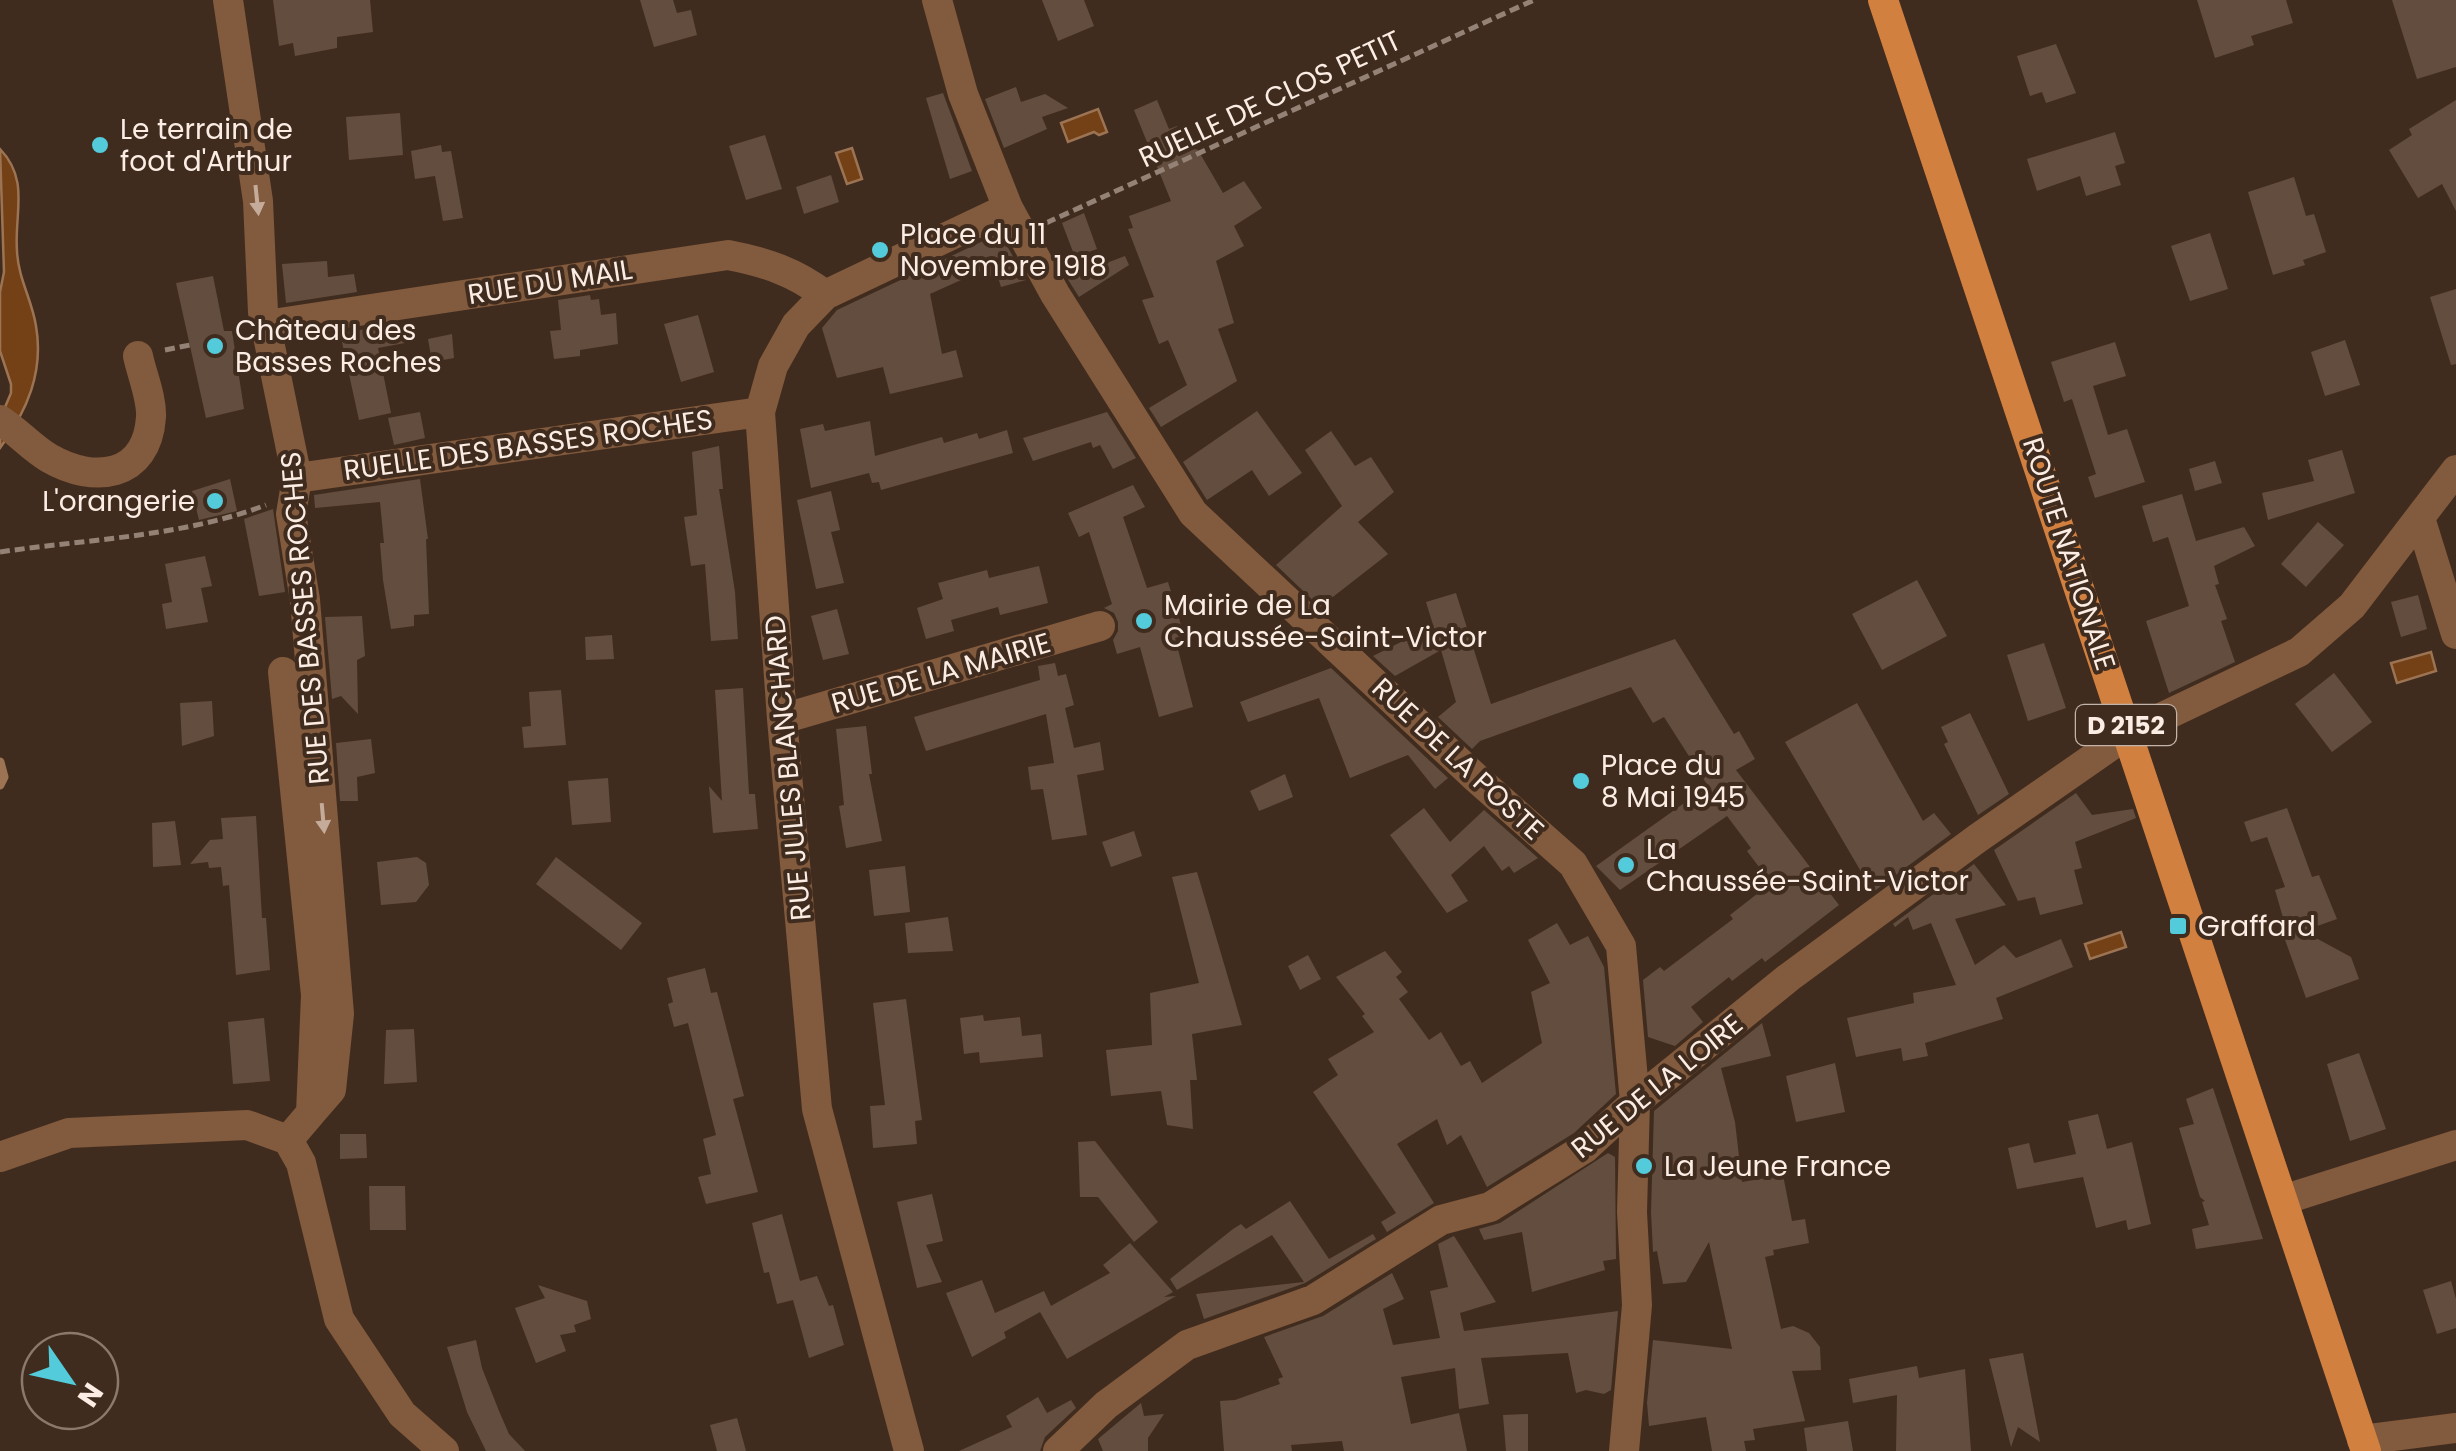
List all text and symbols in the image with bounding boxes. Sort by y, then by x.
street label: RUELLE DE CLOS PETIT [1132,21,1408,177]
place label: Le terrain de foot d'Arthur [120,110,293,181]
marker: Le terrain de foot d'Arthur [89,134,111,156]
one-way arrow [249,185,265,217]
place label: Place du 11 Novembre 1918 [900,215,1107,286]
marker: Place du 11 Novembre 1918 [869,239,891,261]
street label: RUE DU MAIL [465,250,635,314]
place label: Château des Basses Roches [235,311,442,382]
marker: Château des Basses Roches [204,335,226,357]
street label: RUELLE DES BASSES ROCHES [341,400,715,490]
street label: ROUTE NATIONALE [2013,433,2125,675]
street label: RUE DES BASSES ROCHES [271,450,339,786]
place label: L'orangerie [42,482,195,521]
marker: L'orangerie [204,490,226,512]
place label: Mairie de La Chaussée-Saint-Victor [1164,586,1487,657]
marker: Mairie de La Chaussée-Saint-Victor [1133,610,1155,632]
street label: RUE JULES BLANCHARD [755,614,821,922]
street label: RUE DE LA MAIRIE [827,623,1055,723]
street label: RUE DE LA POSTE [1364,669,1552,849]
road number: D 2152 [2076,705,2176,745]
place label: Place du 8 Mai 1945 [1601,746,1745,817]
marker: Place du 8 Mai 1945 [1570,770,1592,792]
one-way arrow [315,803,331,835]
place label: La Chaussée-Saint-Victor [1646,830,1969,901]
marker: La Chaussée-Saint-Victor [1615,854,1637,876]
place label: Graffard [2198,907,2316,946]
marker: Graffard [2167,915,2189,937]
street label: RUE DE LA LOIRE [1563,1005,1751,1167]
place label: La Jeune France [1664,1147,1891,1186]
marker: La Jeune France [1633,1155,1655,1177]
north arrow [20,1331,120,1431]
text: N [68,1375,112,1414]

